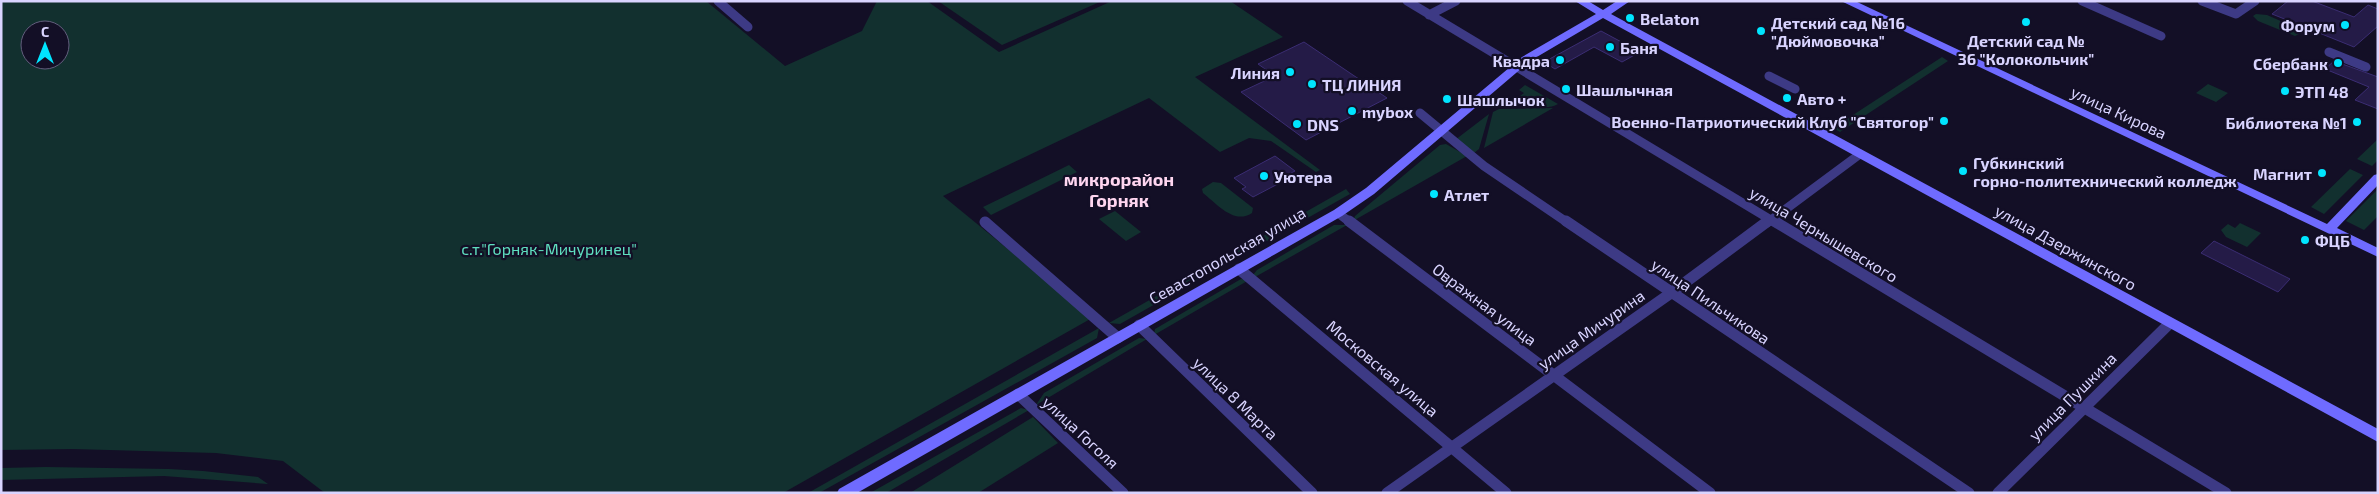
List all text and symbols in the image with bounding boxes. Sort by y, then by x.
place label: Belaton [1640,9,1699,28]
marker: Belaton [1624,12,1636,24]
place label: Детский сад №16 "Дюймовочка" [1771,13,1905,50]
marker: Детский сад № 36 "Колокольчик" [2020,16,2032,28]
place label: Форум [2281,16,2335,35]
marker: Форум [2339,19,2351,31]
north arrow [20,20,70,70]
text: С [41,23,49,40]
marker: Детский сад №16 "Дюймовочка" [1755,25,1767,37]
place label: Детский сад № 36 "Колокольчик" [1958,31,2094,68]
place label: Баня [1620,38,1658,57]
marker: Баня [1604,41,1616,53]
place label: Квадра [1492,51,1550,70]
marker: Квадра [1554,54,1566,66]
place label: Сбербанк [2253,54,2328,73]
marker: Сбербанк [2332,57,2344,69]
place label: Линия [1231,63,1280,82]
marker: Линия [1284,66,1296,78]
place label: ТЦ ЛИНИЯ [1322,75,1402,94]
marker: ТЦ ЛИНИЯ [1306,78,1318,90]
place label: Шашлычная [1576,80,1673,99]
street label: улица Кирова [2068,82,2170,143]
place label: ЭТП 48 [2295,82,2349,101]
marker: Шашлычная [1560,83,1572,95]
marker: ЭТП 48 [2279,85,2291,97]
place label: Авто + [1797,89,1846,108]
place label: Шашлычок [1457,90,1545,109]
marker: Авто + [1781,92,1793,104]
marker: Шашлычок [1441,93,1453,105]
place label: mybox [1362,102,1413,122]
marker: mybox [1346,105,1358,117]
place label: Военно-Патриотический Клуб "Святогор" [1611,112,1934,131]
place label: Библиотека №1 [2226,113,2347,132]
place label: DNS [1307,115,1339,134]
marker: Военно-Патриотический Клуб "Святогор" [1938,115,1950,127]
marker: Библиотека №1 [2351,116,2363,128]
marker: DNS [1291,118,1303,130]
place label: Губкинский горно-политехнический колледж [1973,153,2237,190]
place label: Магнит [2253,164,2312,183]
marker: Губкинский горно-политехнический колледж [1957,165,1969,177]
place label: Уютера [1274,167,1332,186]
marker: Магнит [2316,167,2328,179]
district label: микрорайон Горняк [1064,168,1174,211]
marker: Уютера [1258,170,1270,182]
street label: улица Чернышевского [1746,182,1901,287]
place label: Атлет [1444,185,1489,204]
marker: Атлет [1428,188,1440,200]
street label: улица Дзержинского [1992,200,2140,295]
street label: Севастопольская улица [1145,202,1309,309]
place label: ФЦБ [2315,231,2350,250]
marker: ФЦБ [2299,234,2311,246]
park label: с.т."Горняк-Мичуринец" [461,239,637,259]
street label: улица Пильчикова [1648,254,1774,349]
street label: Овражная улица [1429,259,1541,350]
street label: улица Мичурина [1534,285,1648,374]
street label: Московская улица [1323,316,1443,421]
street label: улица Пушкина [2024,348,2121,445]
street label: улица 8 Марта [1189,353,1282,444]
street label: улица Гоголя [1038,392,1123,473]

